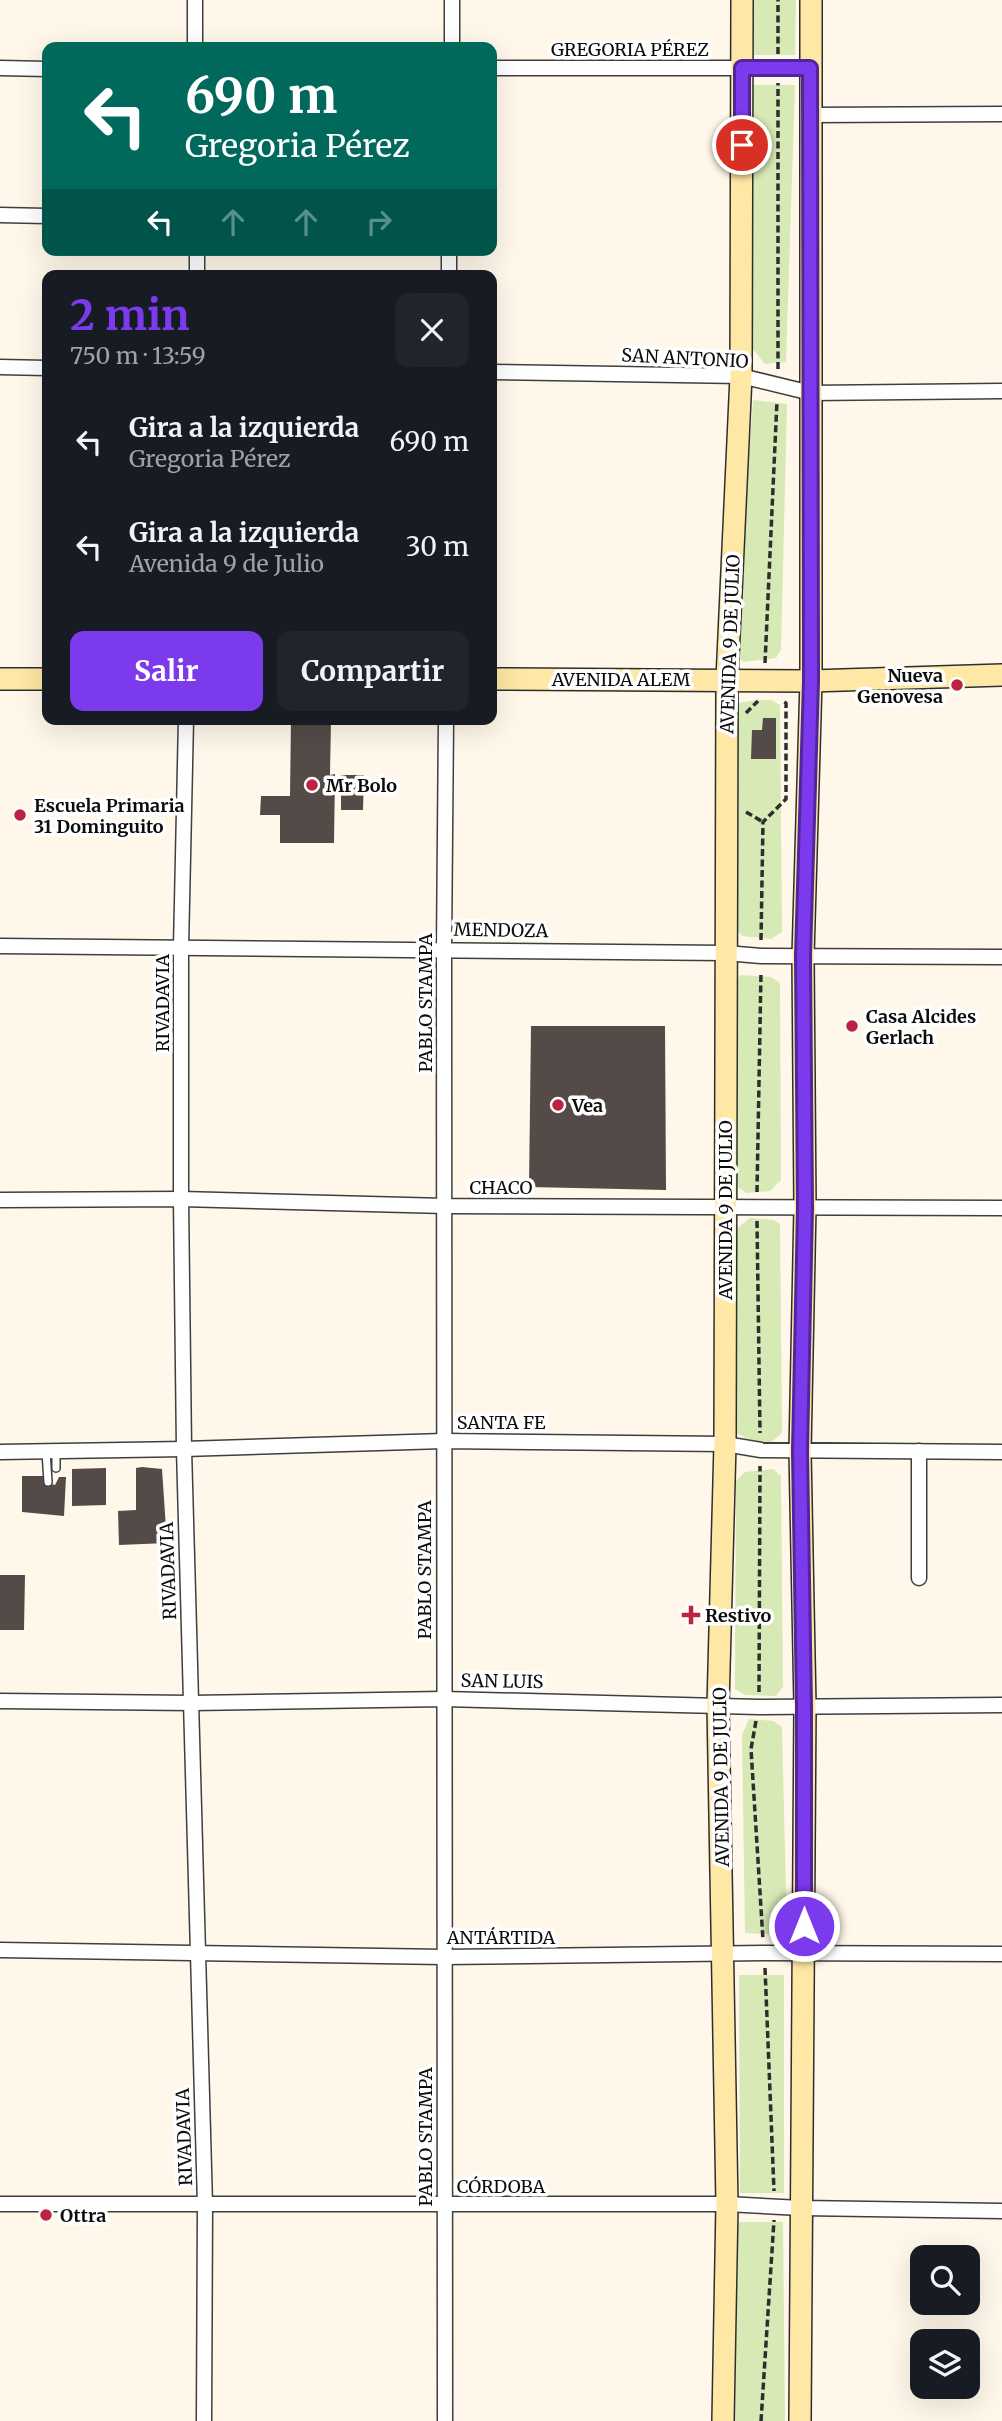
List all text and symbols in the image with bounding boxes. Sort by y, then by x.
street label: GREGORIA PÉREZ [551,38,709,61]
text: 690 m [185,65,337,126]
icon: left [70,70,161,161]
pin [712,115,772,175]
text: Gregoria Pérez [185,126,410,166]
icon: arrive [723,126,761,164]
icon: left [141,203,179,241]
icon: ahead [214,203,252,241]
icon: ahead [287,203,325,241]
icon: right [360,203,398,241]
text: 2 min [70,289,190,341]
button: close [395,293,469,367]
text: 750 m · 13:59 [70,341,206,370]
street label: SAN ANTONIO [621,343,749,373]
text: Gira a la izquierda [129,411,359,444]
icon: left [70,423,108,461]
text: 690 m [389,425,469,458]
text: Gregoria Pérez [129,444,290,473]
text: Gira a la izquierda [129,516,359,549]
icon: left [70,528,108,566]
text: 30 m [406,530,469,563]
text: Avenida 9 de Julio [129,549,324,578]
street label: AVENIDA 9 DE JULIO [715,554,745,735]
button: Salir [70,631,263,711]
button: Compartir [277,631,469,711]
place label: Nueva Genovesa [857,664,943,708]
street label: AVENIDA ALEM [551,668,691,691]
marker: Nueva Genovesa [949,677,965,693]
place label: Mr Bolo [326,774,397,797]
marker: Mr Bolo [304,777,320,793]
place label: Escuela Primaria 31 Dominguito [34,794,185,838]
marker: Escuela Primaria 31 Dominguito [12,807,28,823]
street label: MENDOZA [453,918,549,942]
street label: PABLO STAMPA [414,933,437,1073]
street label: RIVADAVIA [151,954,174,1052]
place label: Casa Alcides Gerlach [866,1005,976,1049]
marker: Casa Alcides Gerlach [844,1018,860,1034]
place label: Vea [571,1094,603,1117]
marker: Vea [550,1097,566,1113]
street label: AVENIDA 9 DE JULIO [714,1120,737,1301]
street label: CHACO [469,1176,533,1199]
street label: SANTA FE [457,1411,546,1434]
street label: PABLO STAMPA [413,1500,436,1640]
street label: RIVADAVIA [155,1521,181,1620]
place label: Restivo [705,1604,771,1627]
marker: Restivo [683,1607,699,1623]
street label: SAN LUIS [460,1669,544,1693]
street label: AVENIDA 9 DE JULIO [708,1687,734,1868]
position arrow [767,1889,841,1963]
street label: ANTÁRTIDA [446,1926,556,1949]
street label: PABLO STAMPA [414,2067,437,2207]
street label: RIVADAVIA [171,2087,197,2186]
street label: CÓRDOBA [457,2175,545,2198]
place label: Ottra [60,2204,106,2227]
marker: Ottra [38,2207,54,2223]
map controls [910,2245,980,2399]
button: search [910,2245,980,2315]
button: layers [910,2329,980,2399]

